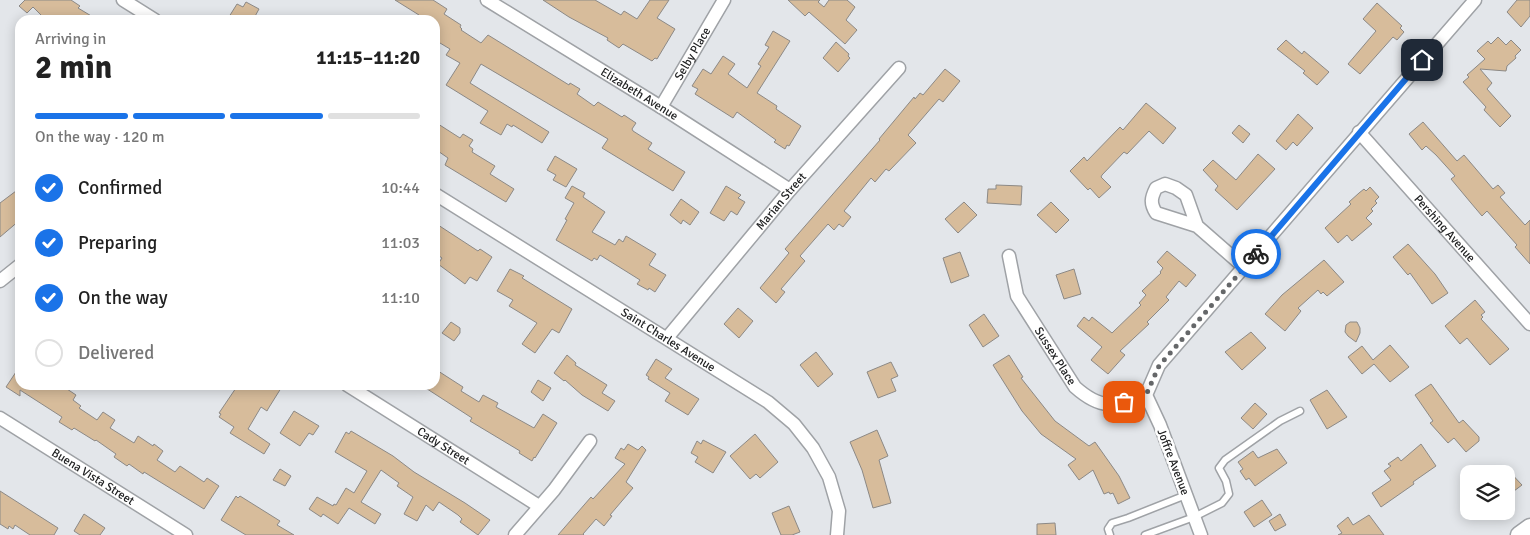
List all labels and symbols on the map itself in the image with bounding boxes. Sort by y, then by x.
street label: Selby Place [671,24,714,83]
pin [1401,39,1443,81]
street label: Elizabeth Avenue [598,64,681,124]
street label: Marian Street [753,170,809,233]
street label: Pershing Avenue [1411,192,1479,265]
courier [1231,229,1281,279]
street label: Saint Charles Avenue [618,305,718,375]
street label: Sussex Place [1031,324,1079,388]
pin [1103,381,1145,423]
street label: Cady Street [414,424,472,468]
street label: Joffre Avenue [1153,427,1193,497]
street label: Buena Vista Street [49,445,137,508]

